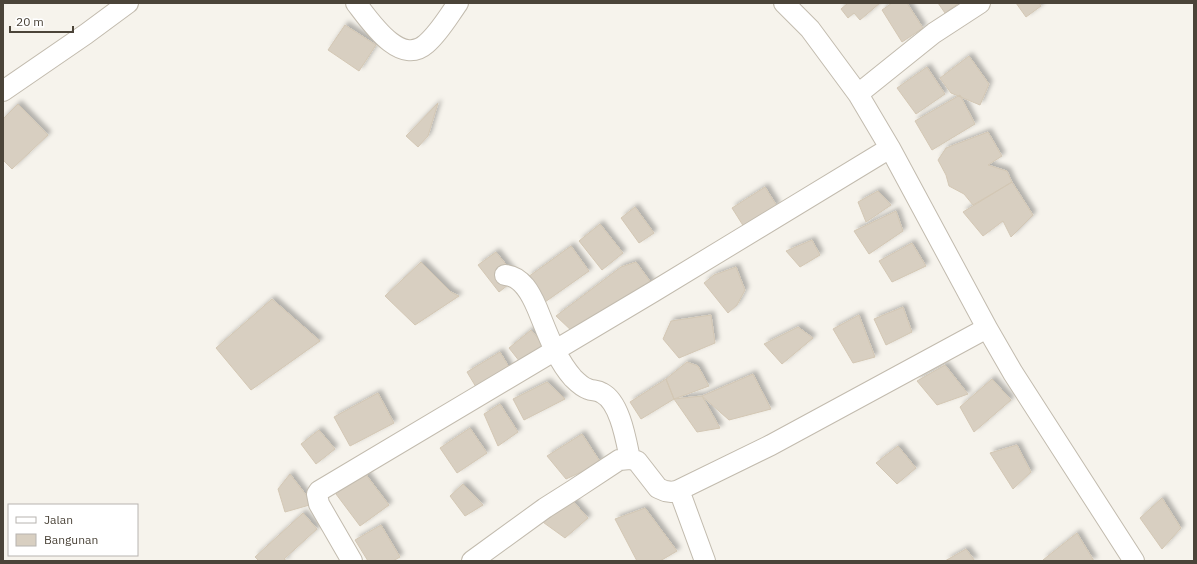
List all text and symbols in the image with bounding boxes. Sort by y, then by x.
scale bar [10,8,73,34]
text: 20 m [16,14,44,29]
legend [8,504,138,556]
text: Jalan [44,512,73,527]
text: Bangunan [44,532,98,547]

